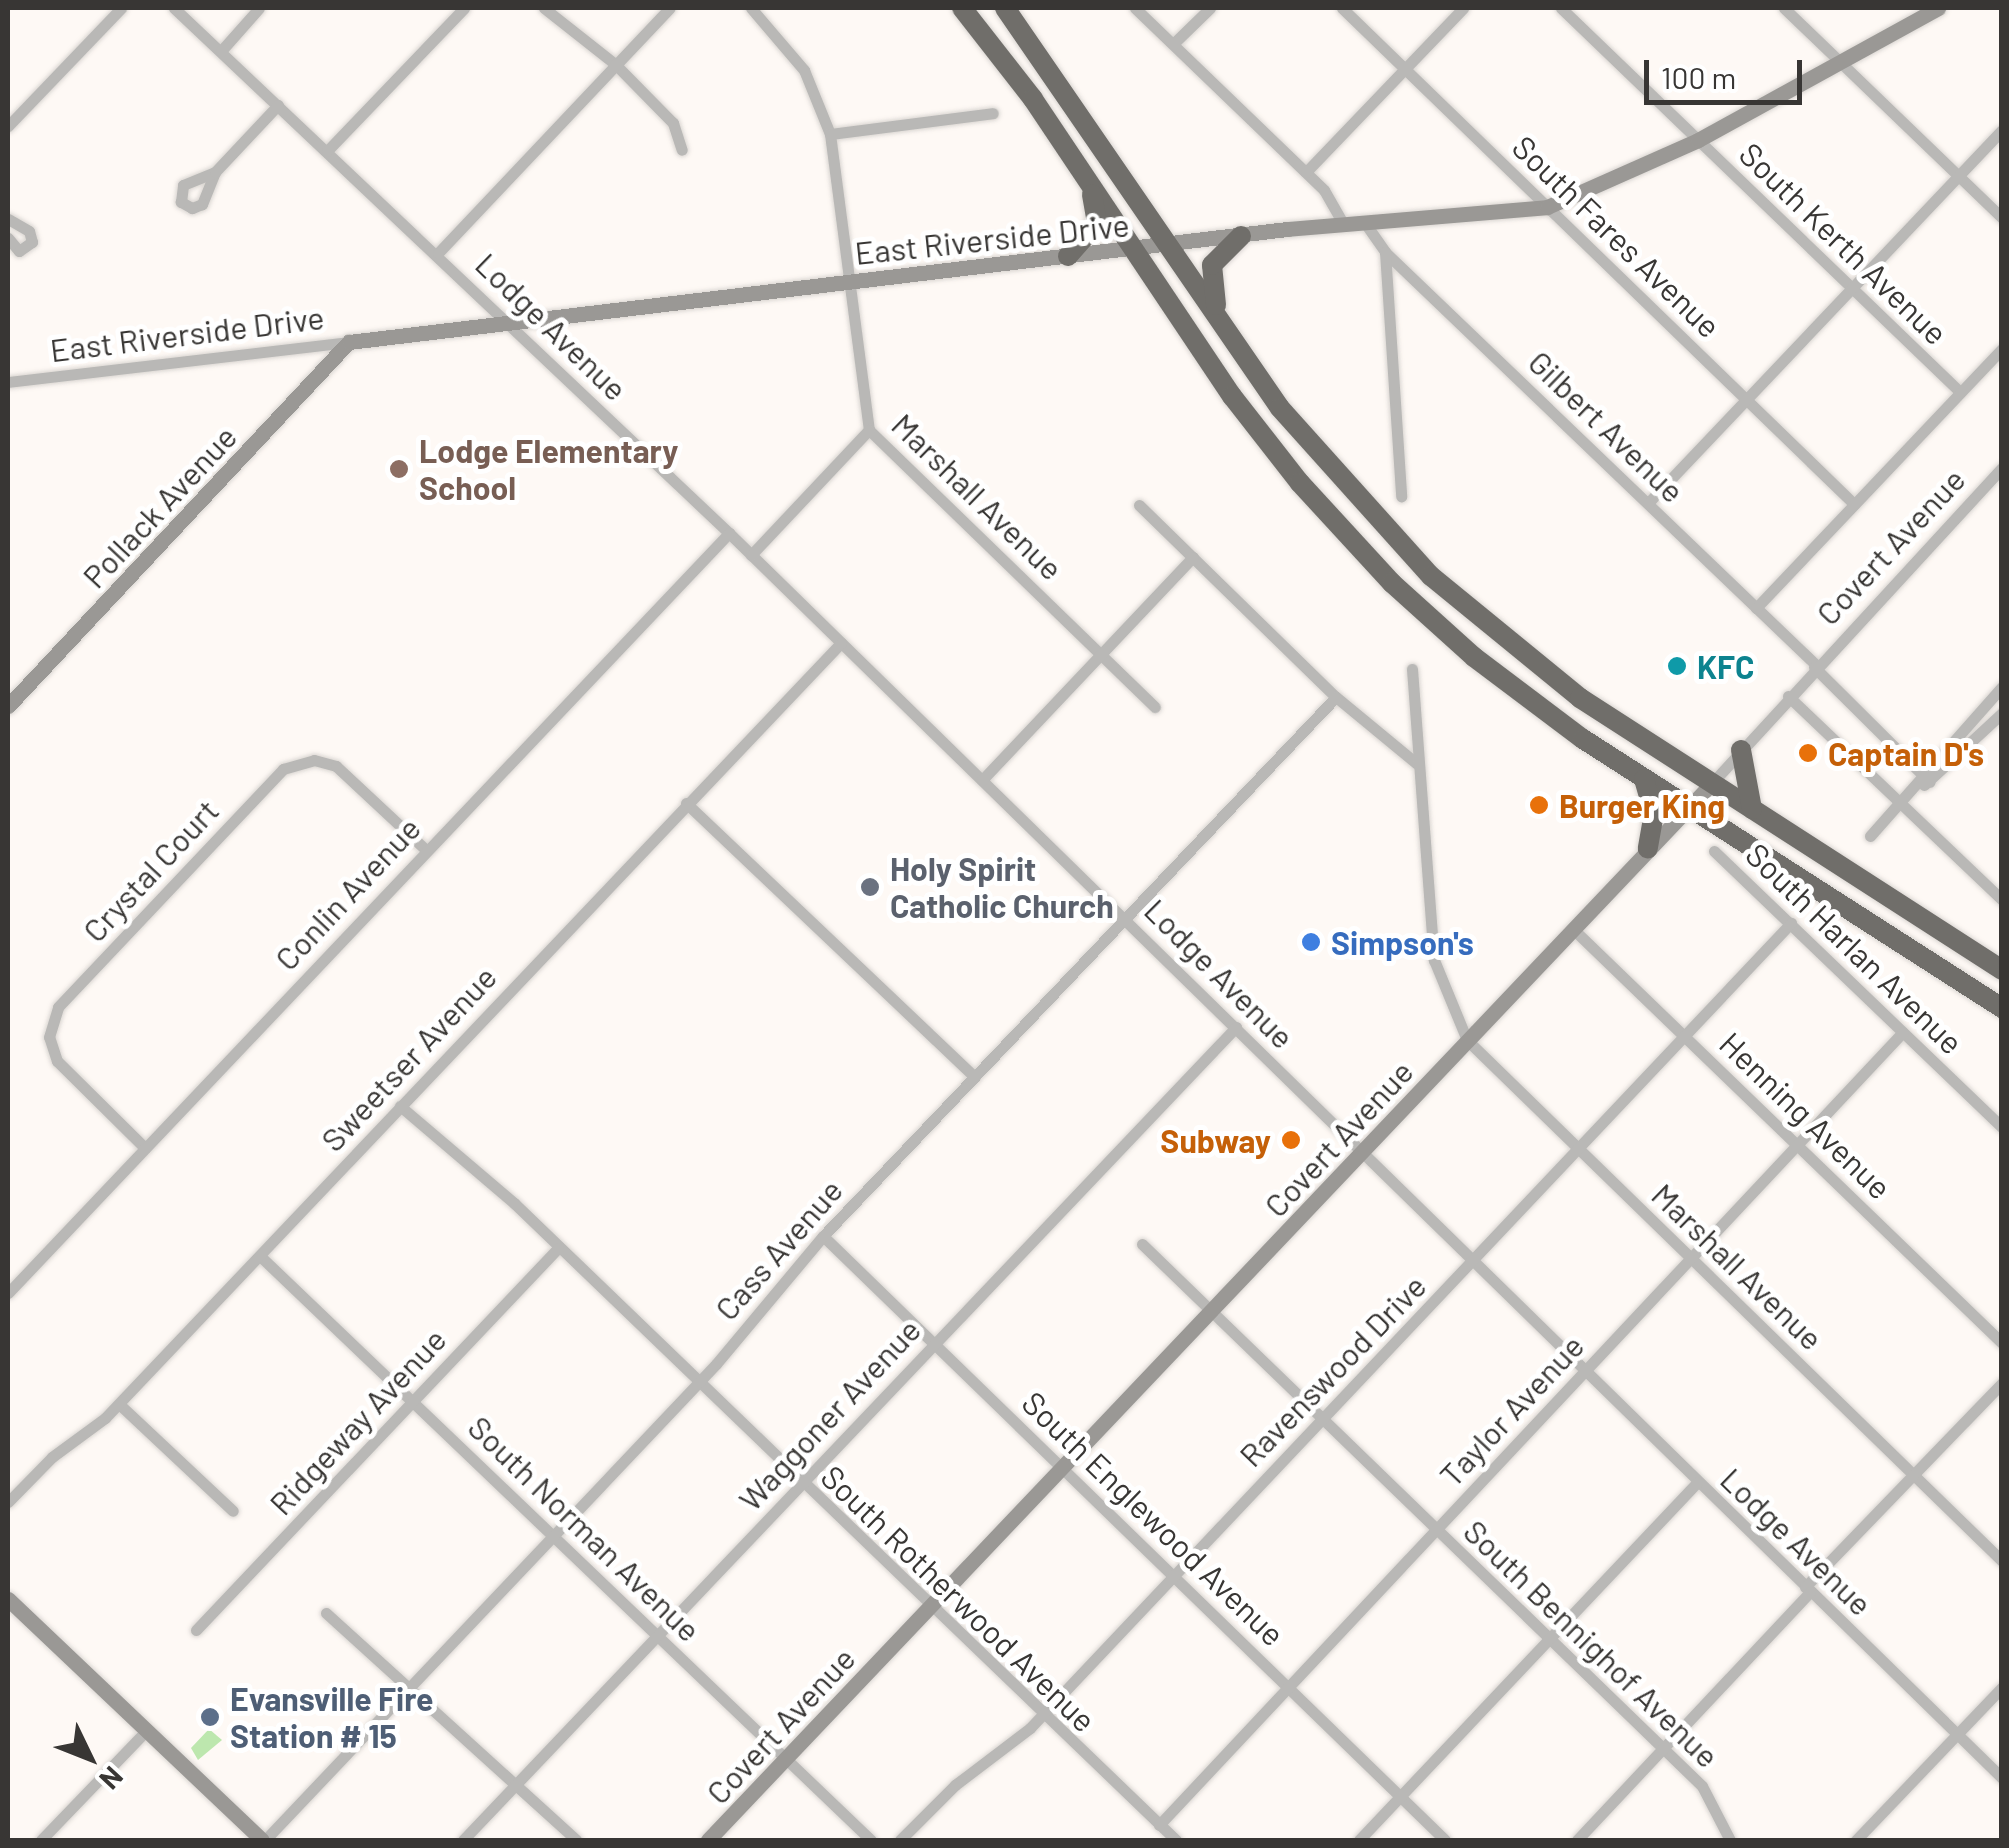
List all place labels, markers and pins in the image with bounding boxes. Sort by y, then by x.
place label: Lodge Elementary School [419,432,678,507]
marker: Lodge Elementary School [388,458,410,480]
place label: KFC [1697,647,1754,685]
marker: KFC [1666,655,1688,677]
place label: Captain D's [1828,734,1984,772]
marker: Captain D's [1797,742,1819,764]
place label: Burger King [1559,786,1725,824]
marker: Burger King [1528,794,1550,816]
place label: Holy Spirit Catholic Church [890,850,1114,925]
marker: Holy Spirit Catholic Church [859,876,881,898]
place label: Simpson's [1331,923,1474,961]
marker: Simpson's [1300,931,1322,953]
place label: Subway [1160,1121,1271,1159]
marker: Subway [1280,1129,1302,1151]
place label: Evansville Fire Station # 15 [230,1680,433,1755]
marker: Evansville Fire Station # 15 [199,1706,221,1728]

